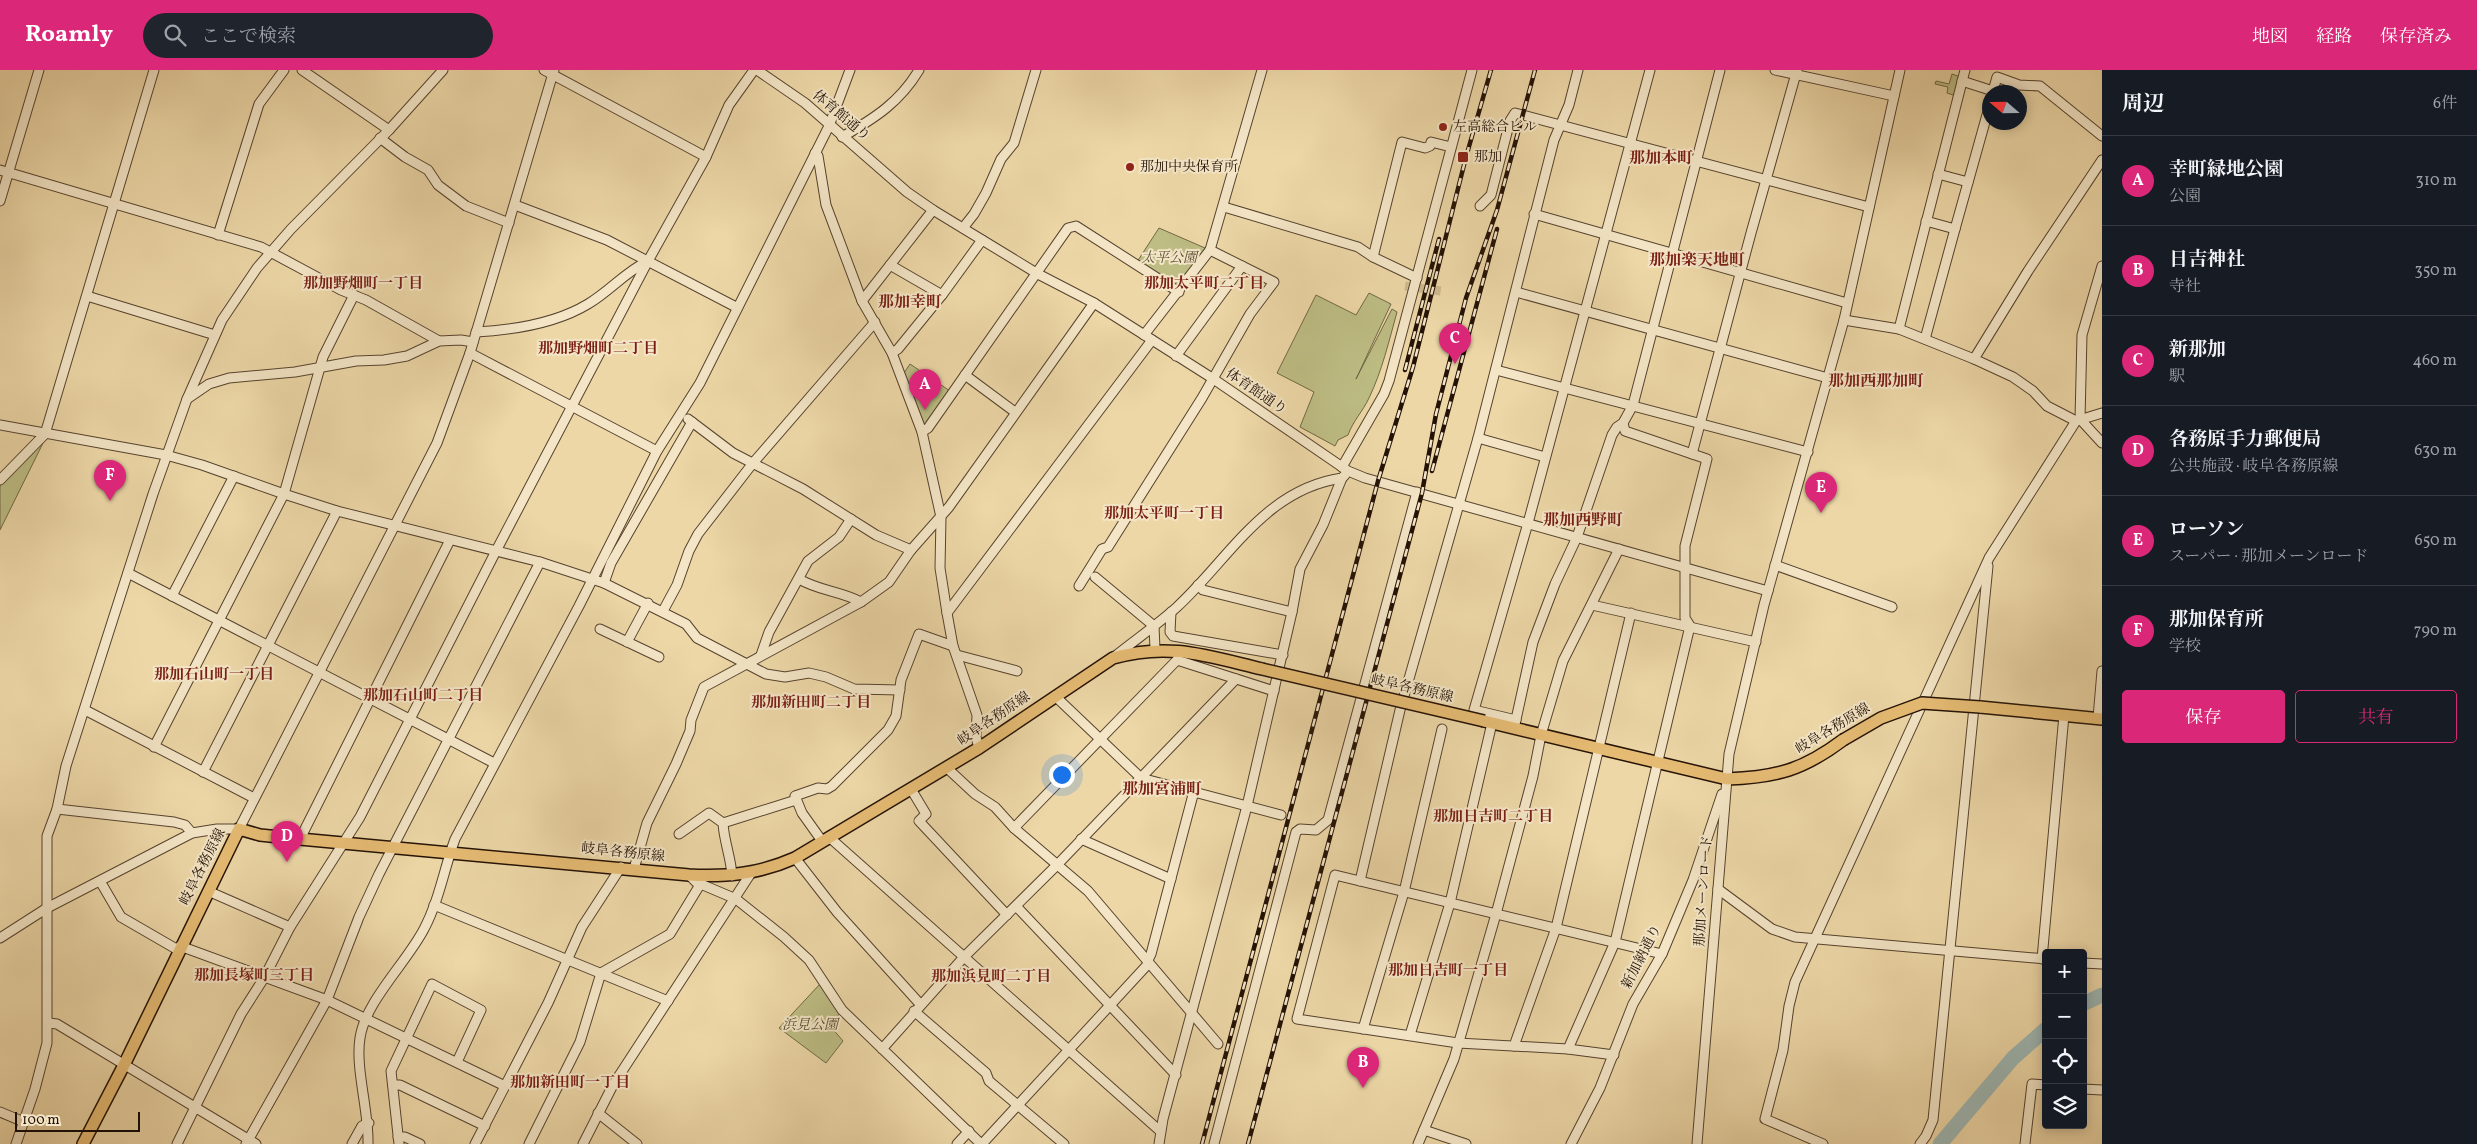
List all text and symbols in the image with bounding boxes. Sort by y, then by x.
search box [143,13,493,58]
text: Roamly [25,18,113,52]
icon: search [161,21,189,49]
text: ここで検索 [201,24,296,50]
text: 地図 [2252,25,2288,50]
text: 経路 [2316,25,2352,50]
text: 保存済み [2380,25,2452,50]
north arrow [1982,85,2027,130]
street label: 体育館通り [808,86,874,146]
text: 周辺 [2122,90,2164,119]
text: 6件 [2433,93,2457,115]
place label: 左高総合ビル [1453,118,1537,137]
marker: 左高総合ビル [1437,121,1449,133]
place label: 那加 [1474,148,1502,167]
district label: 那加本町 [1629,148,1693,170]
marker: 那加 [1456,150,1470,164]
text: 幸町緑地公園 [2169,157,2283,183]
place label: 那加中央保育所 [1140,158,1238,177]
marker: 那加中央保育所 [1124,161,1136,173]
text: A [2132,170,2144,192]
text: 310 m [2416,170,2457,192]
text: 公園 [2169,186,2201,208]
text: 日吉神社 [2169,247,2245,273]
park label: 太平公園 [1141,249,1199,268]
district label: 那加楽天地町 [1649,250,1745,272]
text: B [2133,260,2143,282]
text: 350 m [2414,260,2457,282]
district label: 那加野畑町一丁目 [303,274,423,295]
district label: 那加太平町二丁目 [1144,274,1264,295]
text: 寺社 [2169,276,2201,298]
district label: 那加幸町 [878,292,942,314]
pin: C [1439,323,1471,364]
text: 新那加 [2169,337,2226,363]
district label: 那加野畑町二丁目 [538,339,658,360]
text: C [2133,350,2143,372]
text: 460 m [2413,350,2457,372]
street label: 体育館通り [1222,365,1290,419]
text: 駅 [2169,366,2185,388]
pin: A [909,369,941,410]
district label: 那加西那加町 [1828,371,1924,393]
text: 各務原手力郵便局 [2169,427,2321,453]
text: D [2132,440,2144,462]
text: 630 m [2414,440,2457,462]
text: 公共施設 · 岐阜各務原線 [2169,456,2339,478]
pin: F [94,460,126,501]
pin: E [1805,472,1837,513]
district label: 那加太平町一丁目 [1104,504,1224,525]
district label: 那加西野町 [1543,510,1623,532]
text: ローソン [2169,517,2244,543]
text: E [2133,530,2143,552]
text: 650 m [2415,530,2457,552]
text: スーパー · 那加メーンロード [2169,546,2369,568]
text: 那加保育所 [2169,607,2264,633]
text: F [2133,620,2143,642]
text: 790 m [2414,620,2457,642]
text: 学校 [2169,636,2201,658]
district label: 那加石山町一丁目 [154,665,274,686]
street label: 岐阜各務原線 [1369,670,1455,708]
district label: 那加石山町二丁目 [363,686,483,707]
street label: 岐阜各務原線 [954,688,1034,750]
button: 保存 [2122,690,2285,743]
button: 共有 [2295,690,2457,743]
district label: 那加新田町二丁目 [751,693,871,714]
street label: 岐阜各務原線 [1792,699,1874,759]
your location [1049,762,1075,788]
district label: 那加宮浦町 [1122,779,1202,801]
district label: 那加日吉町二丁目 [1433,807,1553,828]
pin: D [271,821,303,862]
street label: 岐阜各務原線 [175,825,231,909]
street label: 那加メーンロード [1691,835,1717,947]
street label: 岐阜各務原線 [580,839,666,867]
street label: 新加納通り [1618,922,1666,992]
map controls [2042,949,2087,1129]
button: + [2042,949,2087,994]
district label: 那加日吉町一丁目 [1388,961,1508,982]
district label: 那加長塚町三丁目 [194,966,314,987]
district label: 那加浜見町二丁目 [931,967,1051,988]
button: − [2042,994,2087,1039]
park label: 浜見公園 [782,1016,840,1035]
button: locate [2042,1039,2087,1084]
pin: B [1347,1047,1379,1088]
district label: 那加新田町一丁目 [510,1073,630,1094]
button: layers [2042,1084,2087,1129]
scale bar [15,1109,140,1132]
text: 100 m [22,1111,60,1130]

